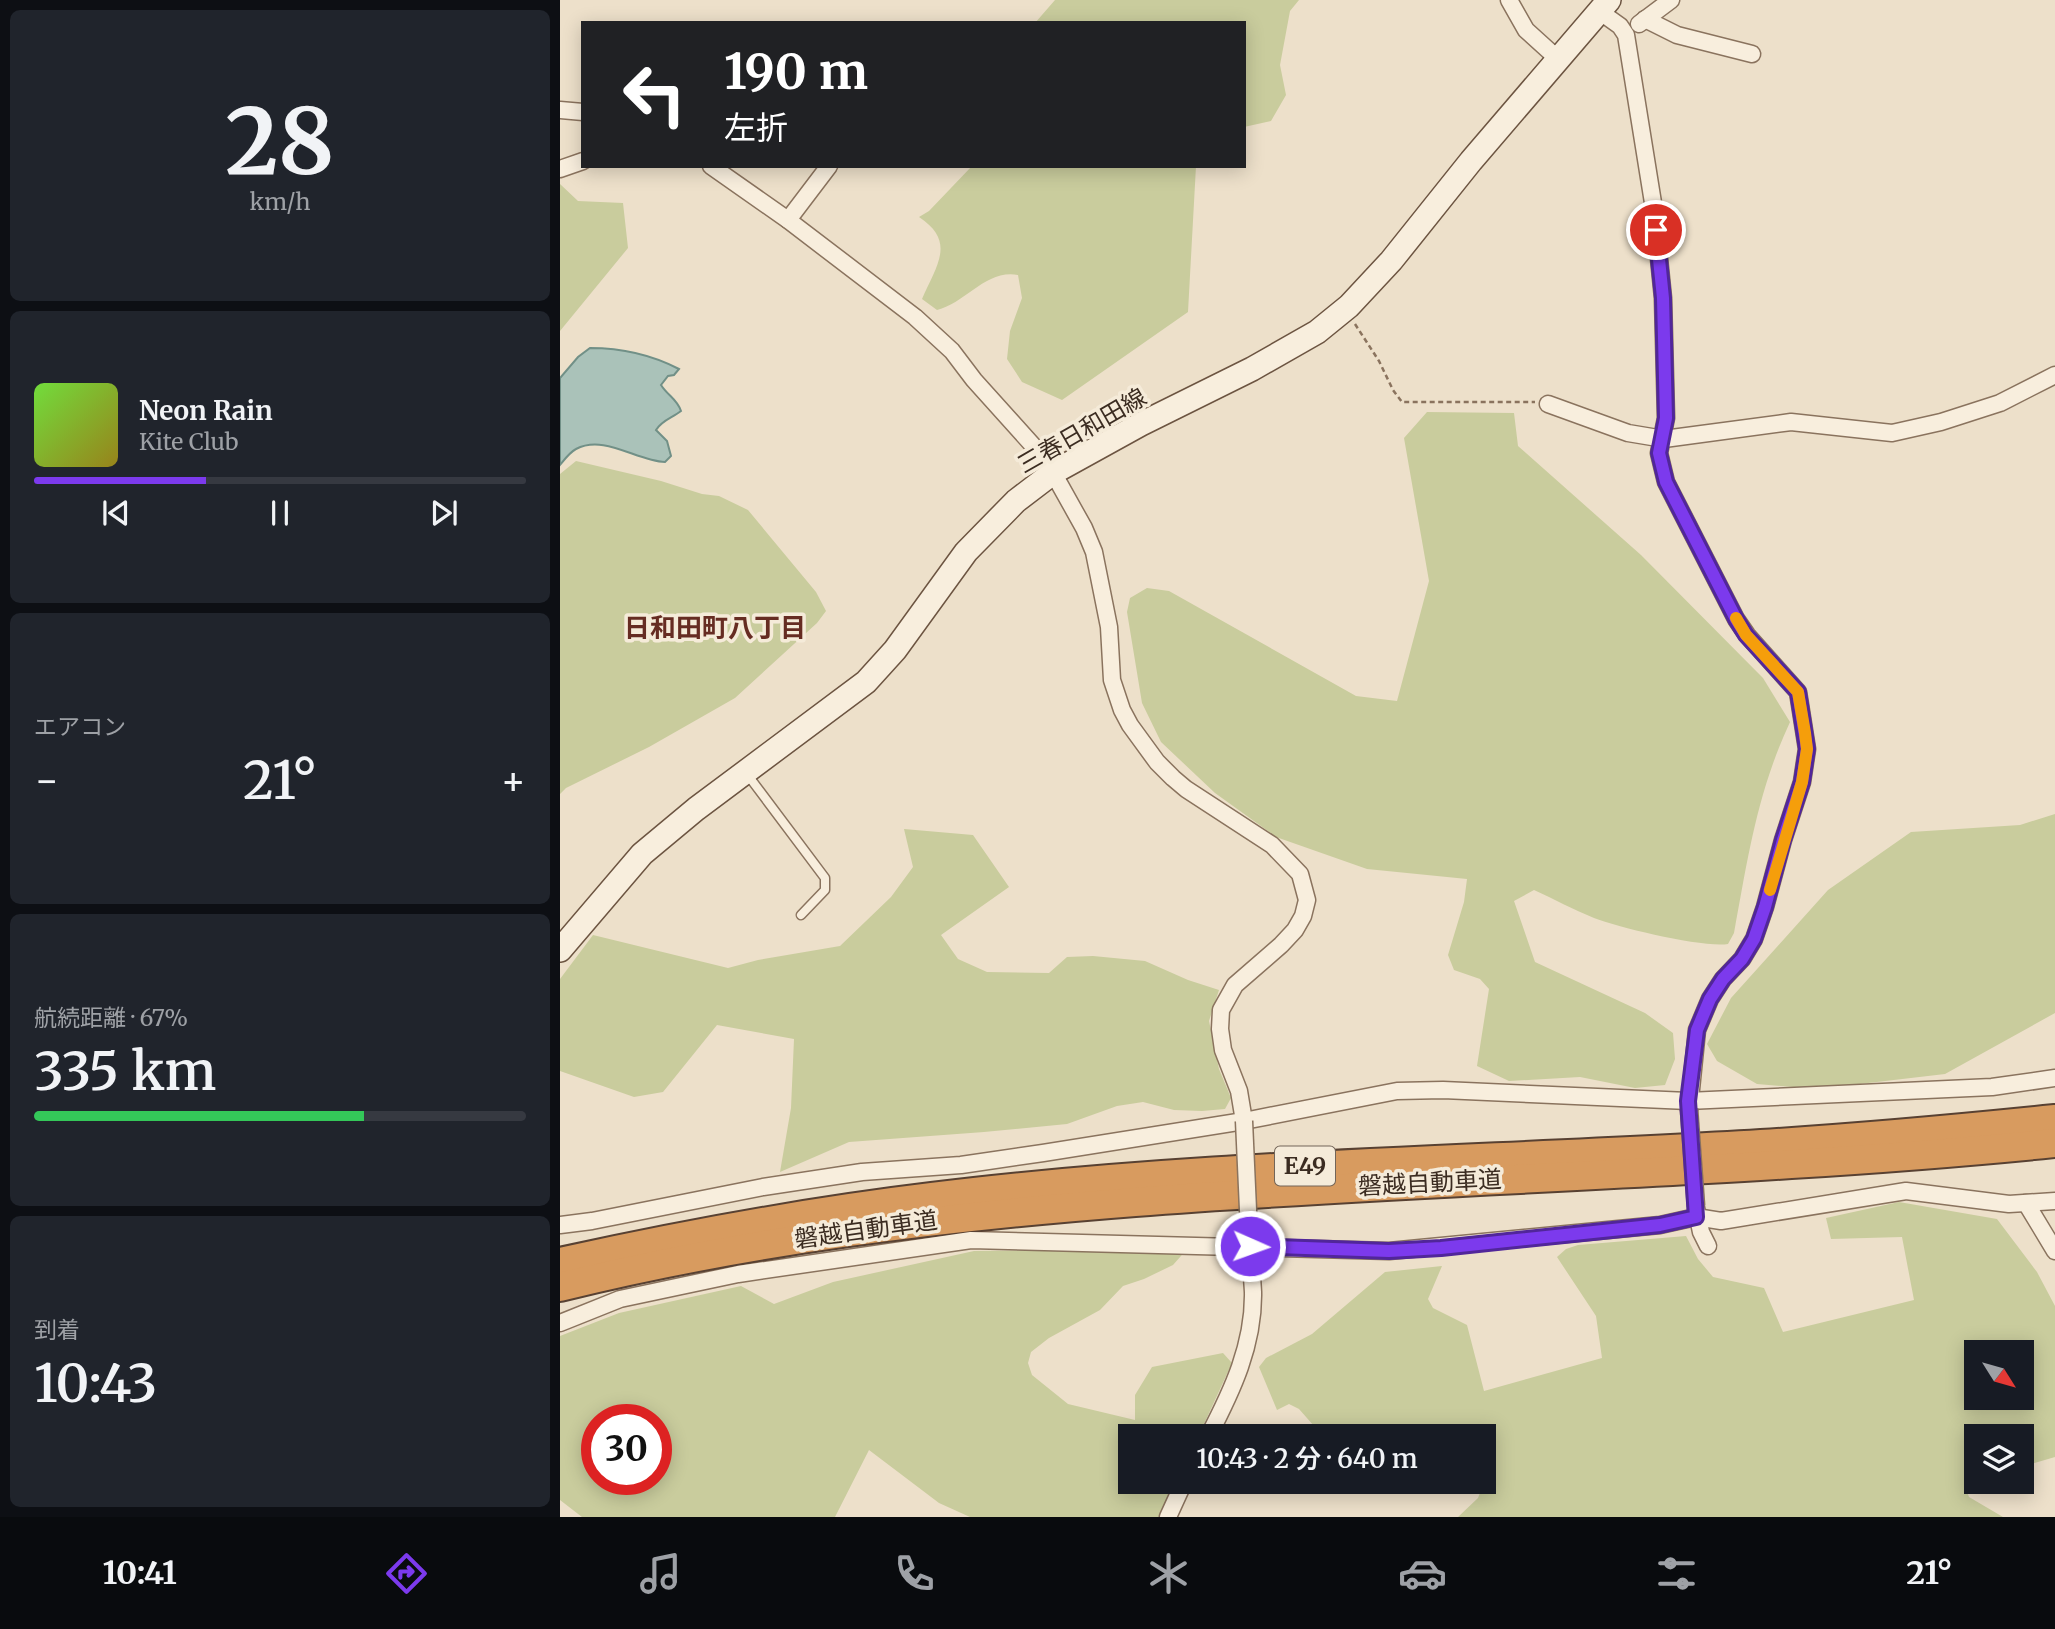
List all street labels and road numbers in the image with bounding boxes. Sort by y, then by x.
street label: 三春日和田線 [1012,381,1152,480]
road number: E49 [1275,1147,1335,1186]
street label: 磐越自動車道 [1357,1163,1503,1202]
street label: 磐越自動車道 [792,1204,939,1255]

